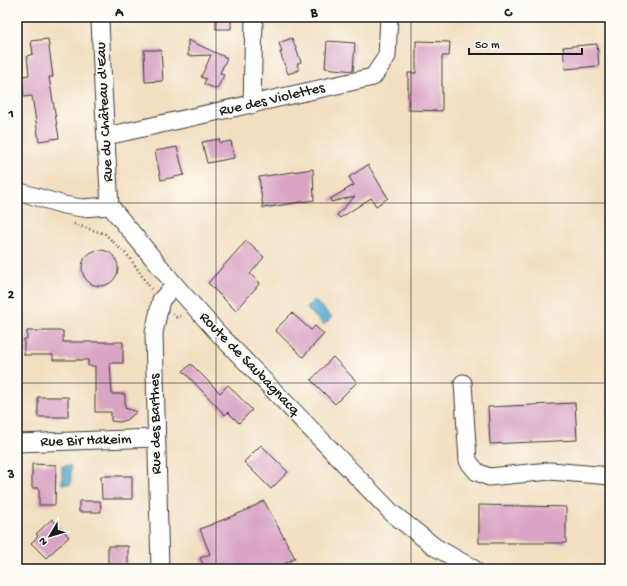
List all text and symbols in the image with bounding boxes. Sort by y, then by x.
text: A [114,6,124,21]
text: B [310,6,319,21]
text: C [503,6,513,21]
scale bar [469,30,582,56]
text: 50 m [475,39,500,53]
street label: Rue du Château d'Eau [92,42,118,182]
street label: Rue des Violettes [217,79,327,121]
text: 1 [7,107,14,122]
text: 2 [8,288,15,303]
street label: Route de Saubagnacq [195,309,304,421]
street label: Rue des Barthes [146,373,166,474]
street label: Rue Bir Hakeim [40,430,132,452]
text: 3 [7,468,15,483]
north arrow [30,516,70,556]
text: N [37,534,51,547]

